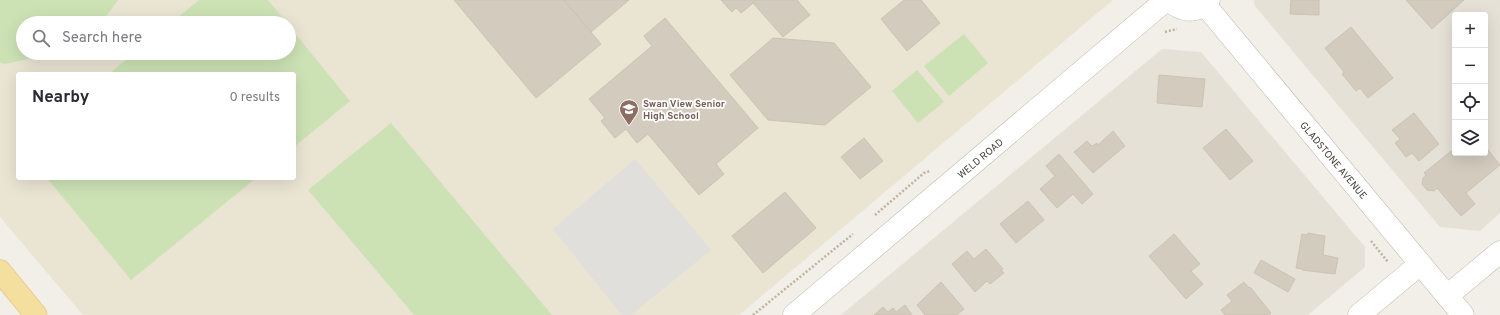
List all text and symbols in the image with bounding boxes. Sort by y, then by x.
map controls [1452,12,1488,156]
button: + [1452,12,1488,48]
search box [16,16,296,60]
icon: search [30,27,52,49]
text: Search here [62,29,142,48]
button: − [1452,48,1488,84]
button: locate [1452,84,1488,120]
text: Nearby [32,87,89,109]
text: 0 results [229,90,280,106]
school or university icon: Swan View Senior High School [618,98,640,126]
place label: Swan View Senior High School [643,98,726,123]
street label: GLADSTONE AVENUE [1297,119,1369,203]
button: layers [1452,120,1488,156]
street label: WELD ROAD [955,136,1007,182]

